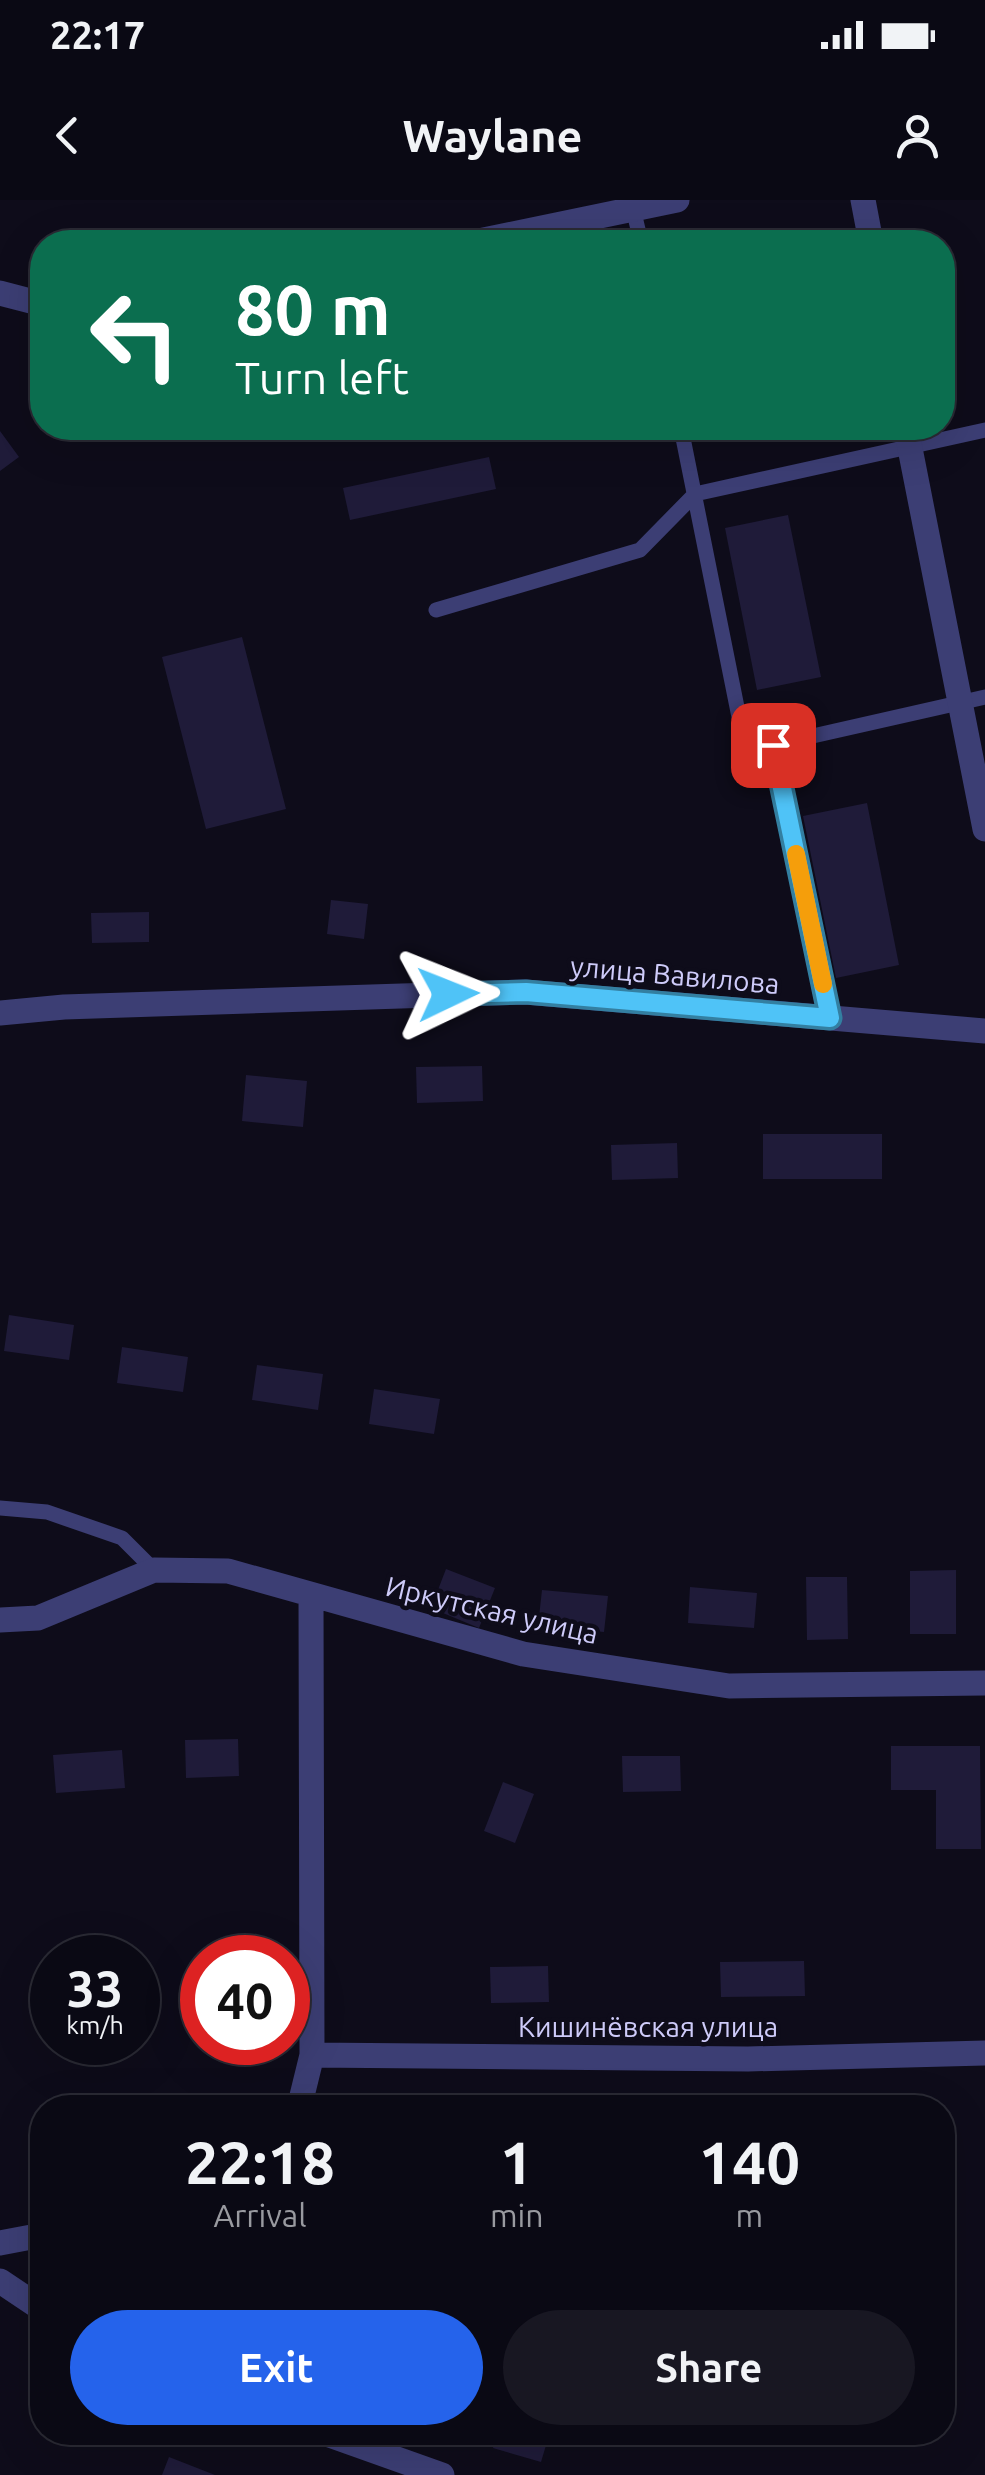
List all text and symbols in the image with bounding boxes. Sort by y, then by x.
text: 22:17 [50,14,145,56]
icon: back [40,108,95,163]
icon: person [890,108,945,163]
text: Waylane [403,110,582,161]
icon: left [70,270,200,400]
text: 80 m [235,270,391,348]
text: Turn left [235,352,409,403]
pin [731,703,816,788]
icon: arrive [746,718,801,773]
position arrow [396,942,500,1046]
street label: улица Вавилова [569,950,781,999]
street label: Иркутская улица [383,1570,601,1649]
speed limit sign: 40 [180,1935,310,2065]
text: 33 [67,1960,123,2016]
text: km/h [66,2011,124,2039]
street label: Кишинёвская улица [518,2011,778,2042]
text: 22:18 [185,2128,335,2195]
text: 1 [500,2128,534,2195]
text: 140 [699,2128,800,2195]
text: Arrival [213,2197,307,2233]
text: min [490,2197,544,2233]
text: m [735,2197,763,2233]
button: Exit [70,2310,483,2425]
button: Share [503,2310,915,2425]

